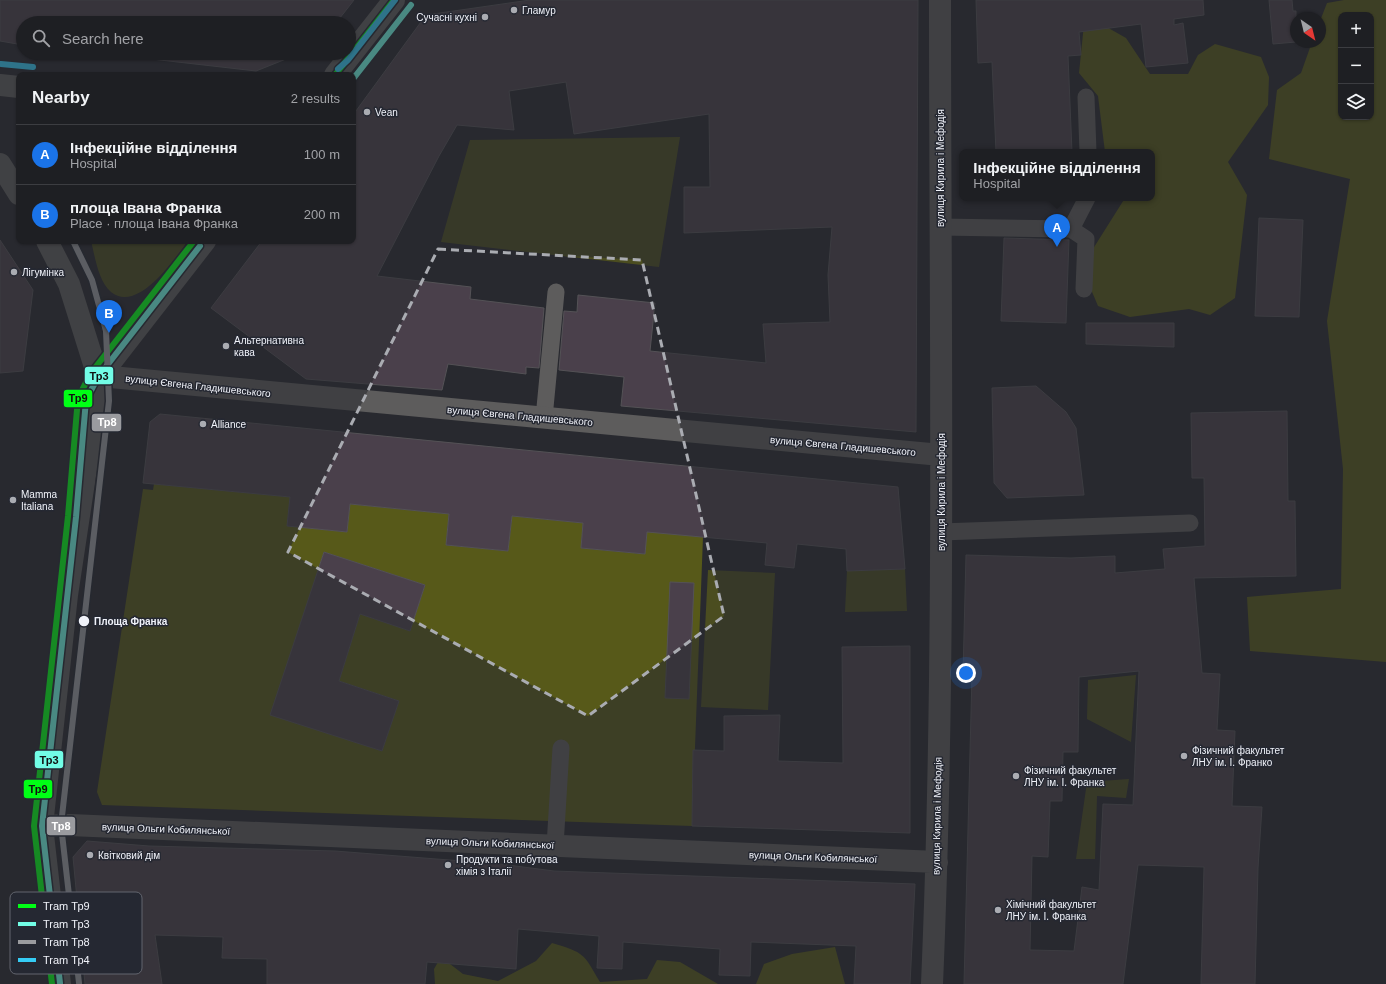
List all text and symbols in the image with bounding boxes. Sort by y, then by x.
marker: Гламур [509,5,519,15]
place label: Гламур [522,5,556,16]
place label: Сучасні кухні [416,12,477,23]
marker: Сучасні кухні [480,12,490,22]
north arrow [1290,12,1326,48]
map controls [1338,12,1374,120]
button: + [1338,12,1374,48]
search box [16,16,356,60]
icon: search [30,27,52,49]
text: Search here [62,30,144,47]
button: − [1338,48,1374,84]
button: layers [1338,84,1374,120]
text: Nearby [32,88,90,107]
text: 2 results [291,91,340,106]
marker: Vean [362,107,372,117]
place label: Vean [375,107,398,118]
street label: вулиця Кирила і Мефодія [935,109,946,227]
text: Інфекційне відділення [70,139,237,156]
text: A [40,147,50,162]
text: 100 m [304,147,340,162]
popup [959,149,1155,201]
text: Hospital [70,156,117,171]
text: Інфекційне відділення [973,159,1141,176]
text: Hospital [973,176,1020,191]
text: площа Івана Франка [70,199,221,216]
text: B [40,207,50,222]
text: 200 m [304,207,340,222]
pin: A [1044,214,1070,247]
text: Place · площа Івана Франка [70,216,238,231]
marker: Лігумінка [9,267,19,277]
place label: Лігумінка [22,267,65,278]
pin: B [96,300,122,333]
place label: Альтернативна кава [234,335,304,358]
marker: Альтернативна кава [221,341,231,351]
line badge: Тр3 [84,366,114,385]
text: Тр3 [89,370,109,382]
street label: вулиця Євгена Гладишевського [125,373,272,399]
line badge: Тр9 [63,389,93,408]
text: Тр9 [68,392,88,404]
street label: вулиця Євгена Гладишевського [447,404,594,428]
line badge: Тр8 [91,413,122,432]
text: Тр8 [97,416,117,428]
marker: Alliance [198,419,208,429]
place label: Alliance [211,419,246,430]
street label: вулиця Кирила і Мефодія [936,433,947,551]
street label: вулиця Євгена Гладишевського [770,434,917,458]
place label: Mamma Italiana [21,489,58,512]
marker: Mamma Italiana [8,495,18,505]
marker: Площа Франка [77,614,91,628]
place label: Площа Франка [94,616,168,627]
your location [956,663,976,683]
place label: Фізичний факультет ЛНУ ім. І. Франко [1192,745,1285,768]
line badge: Тр3 [34,750,64,769]
marker: Фізичний факультет ЛНУ ім. І. Франко [1179,751,1189,761]
text: Тр3 [39,754,59,766]
street label: вулиця Кирила і Мефодія [930,757,944,875]
place label: Фізичний факультет ЛНУ ім. І. Франка [1024,765,1117,788]
marker: Фізичний факультет ЛНУ ім. І. Франка [1011,771,1021,781]
line badge: Тр9 [23,779,53,799]
text: Тр9 [28,783,48,795]
line badge: Тр8 [46,816,76,836]
text: Тр8 [51,820,71,832]
street label: вулиця Ольги Кобилянської [102,821,231,837]
street label: вулиця Ольги Кобилянської [426,835,555,851]
street label: вулиця Ольги Кобилянської [749,849,878,865]
marker: Квітковий дім [85,850,95,860]
place label: Квітковий дім [98,850,160,861]
place label: Продукти та побутова хімія з Італії [456,854,558,877]
marker: Продукти та побутова хімія з Італії [443,860,453,870]
legend [10,892,142,974]
place label: Хімічний факультет ЛНУ ім. І. Франка [1006,899,1097,922]
text: Tram Тр9 [43,900,90,912]
marker: Хімічний факультет ЛНУ ім. І. Франка [993,905,1003,915]
text: Tram Тр3 [43,918,90,930]
text: Tram Тр8 [43,936,90,948]
text: Tram Тр4 [43,954,90,966]

